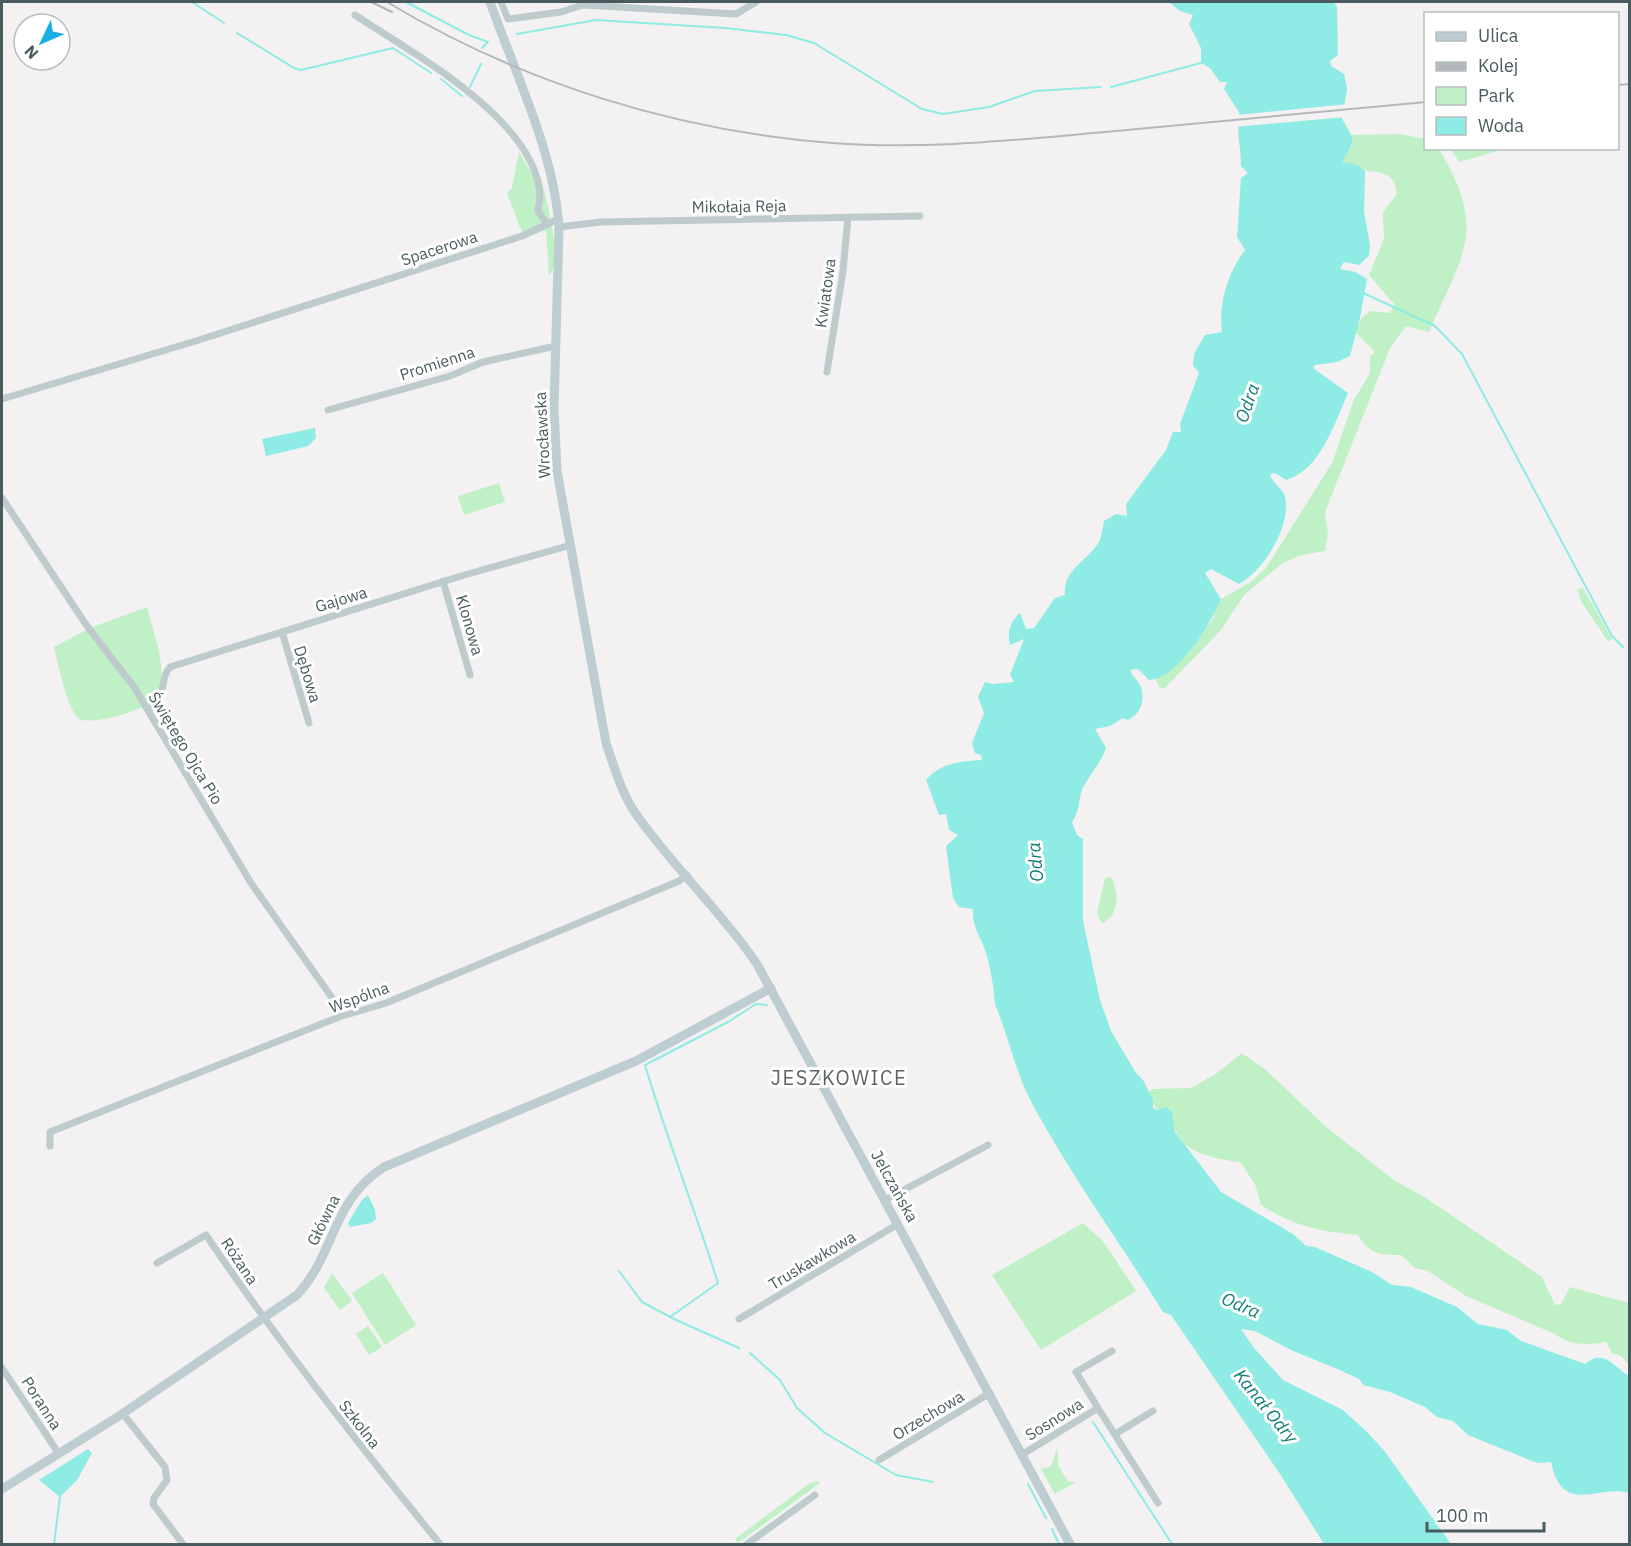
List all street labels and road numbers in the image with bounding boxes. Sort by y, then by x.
street label: Mikołaja Reja [691,195,787,217]
street label: Spacerowa [398,226,480,270]
street label: Kwiatowa [810,257,840,329]
street label: Promienna [397,341,477,385]
street label: Wrocławska [530,391,554,479]
street label: Gajowa [313,582,370,616]
street label: Klonowa [452,592,488,658]
street label: Dębowa [290,643,326,705]
street label: Świętego Ojca Pio [144,687,228,808]
street label: Wspólna [326,977,392,1017]
street label: Jelczańska [867,1147,923,1226]
street label: Główna [302,1191,344,1249]
street label: Truskawkowa [765,1226,860,1294]
street label: Różana [217,1234,263,1289]
street label: Poranna [17,1373,67,1434]
street label: Orzechowa [889,1386,968,1444]
street label: Sosnowa [1021,1393,1087,1445]
street label: Szkolna [335,1396,385,1453]

